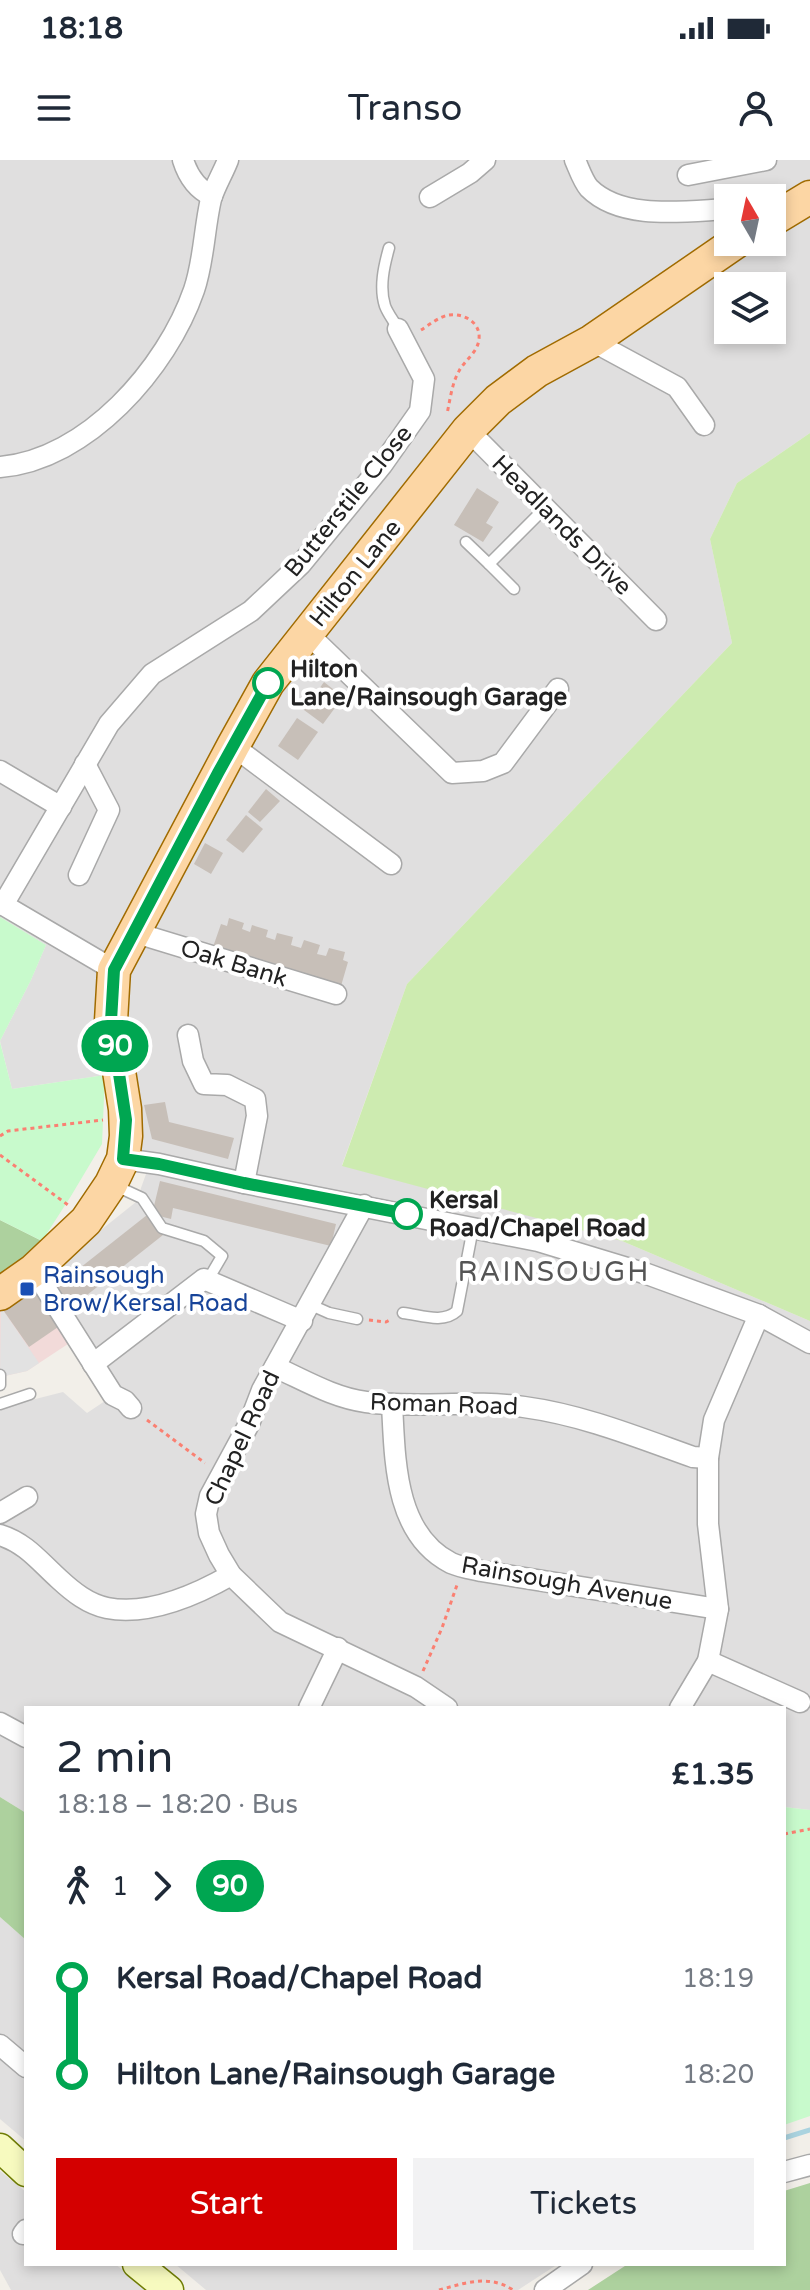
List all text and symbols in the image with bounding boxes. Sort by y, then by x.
text: 18:18 [40,10,123,47]
icon: menu [32,86,76,130]
icon: person [734,86,778,130]
text: Transo [348,87,462,130]
north arrow [714,184,786,256]
map controls [714,184,786,344]
button: layers [714,272,786,344]
street label: Butterstile Close [278,420,418,583]
street label: Headlands Drive [486,449,638,601]
street label: Hilton Lane [303,514,407,633]
place label: Hilton Lane/Rainsough Garage [290,655,568,712]
marker: Hilton Lane/Rainsough Garage [253,668,283,698]
street label: Oak Bank [177,934,291,993]
line badge: 90 [79,1020,151,1072]
text: 90 [97,1029,133,1063]
place label: Kersal Road/Chapel Road [429,1186,646,1243]
marker: Kersal Road/Chapel Road [392,1199,422,1229]
district label: RAINSOUGH [458,1255,650,1289]
place label: Rainsough Brow/Kersal Road [43,1261,248,1318]
marker: Rainsough Brow/Kersal Road [18,1280,36,1298]
street label: Chapel Road [198,1366,286,1511]
street label: Roman Road [369,1387,519,1422]
street label: Rainsough Avenue [459,1551,675,1616]
text: 2 min [56,1732,173,1785]
text: £1.35 [672,1756,754,1793]
text: 18:18 – 18:20 · Bus [56,1789,298,1820]
icon: walk [56,1864,100,1908]
icon: forward [140,1864,184,1908]
text: 90 [212,1869,248,1903]
text: 1 [112,1871,128,1902]
text: Kersal Road/Chapel Road [116,1960,482,1997]
text: 18:19 [682,1963,754,1994]
text: Hilton Lane/Rainsough Garage [116,2056,555,2093]
text: 18:20 [682,2059,754,2090]
button: Start [56,2158,397,2250]
button: Tickets [413,2158,754,2250]

